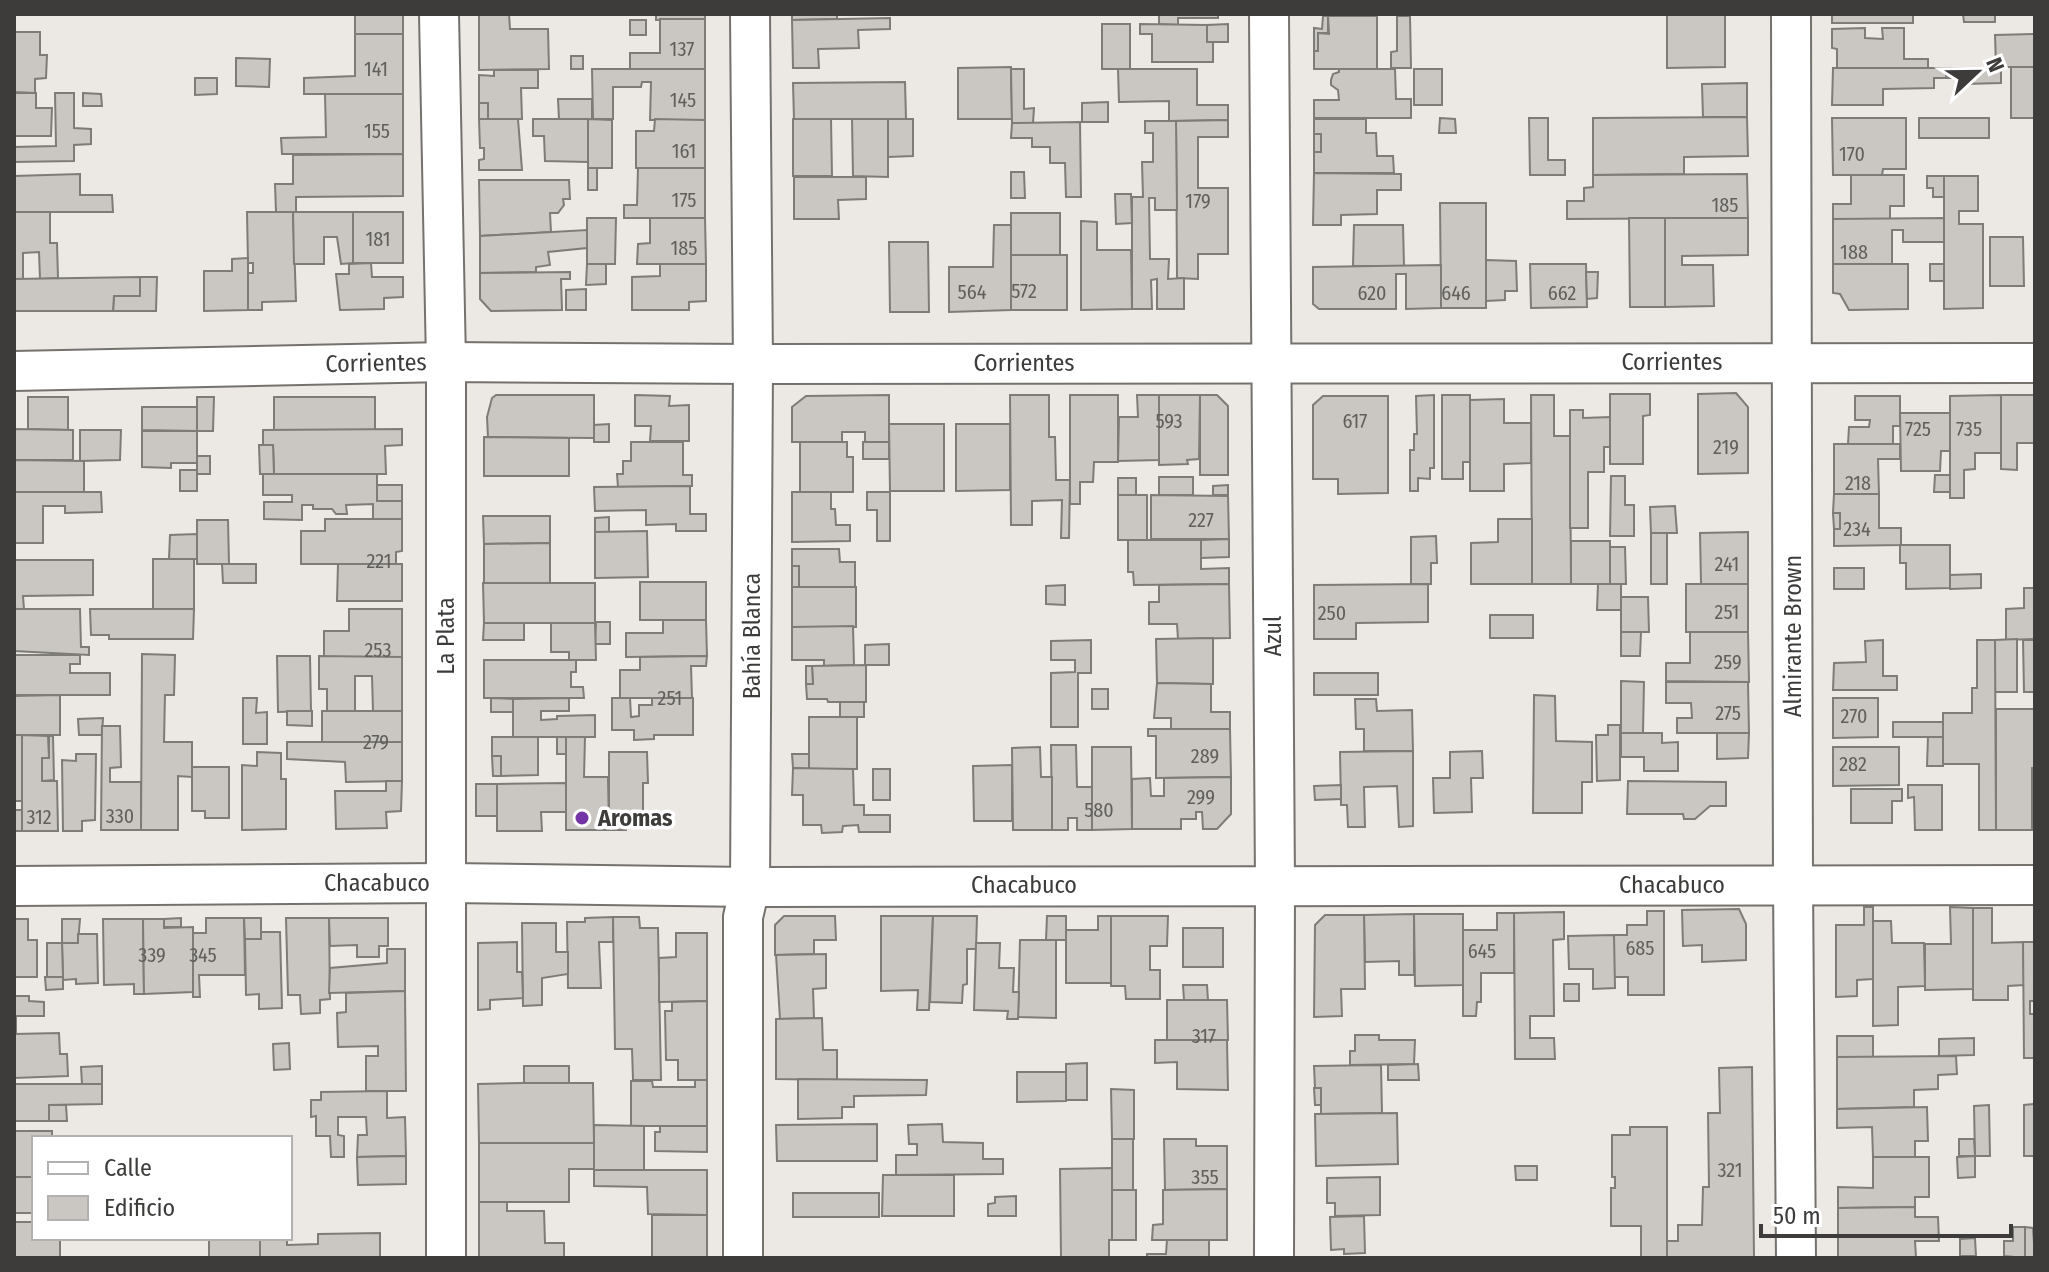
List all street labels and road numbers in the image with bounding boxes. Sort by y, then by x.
street label: Corrientes [325,348,427,378]
street label: Corrientes [1621,348,1723,376]
street label: Corrientes [973,349,1075,377]
street label: Almirante Brown [1779,555,1807,717]
street label: Bahía Blanca [738,573,766,699]
street label: La Plata [432,597,460,675]
street label: Azul [1259,616,1287,656]
street label: Chacabuco [324,869,430,897]
street label: Chacabuco [971,871,1077,899]
street label: Chacabuco [1619,871,1725,899]

